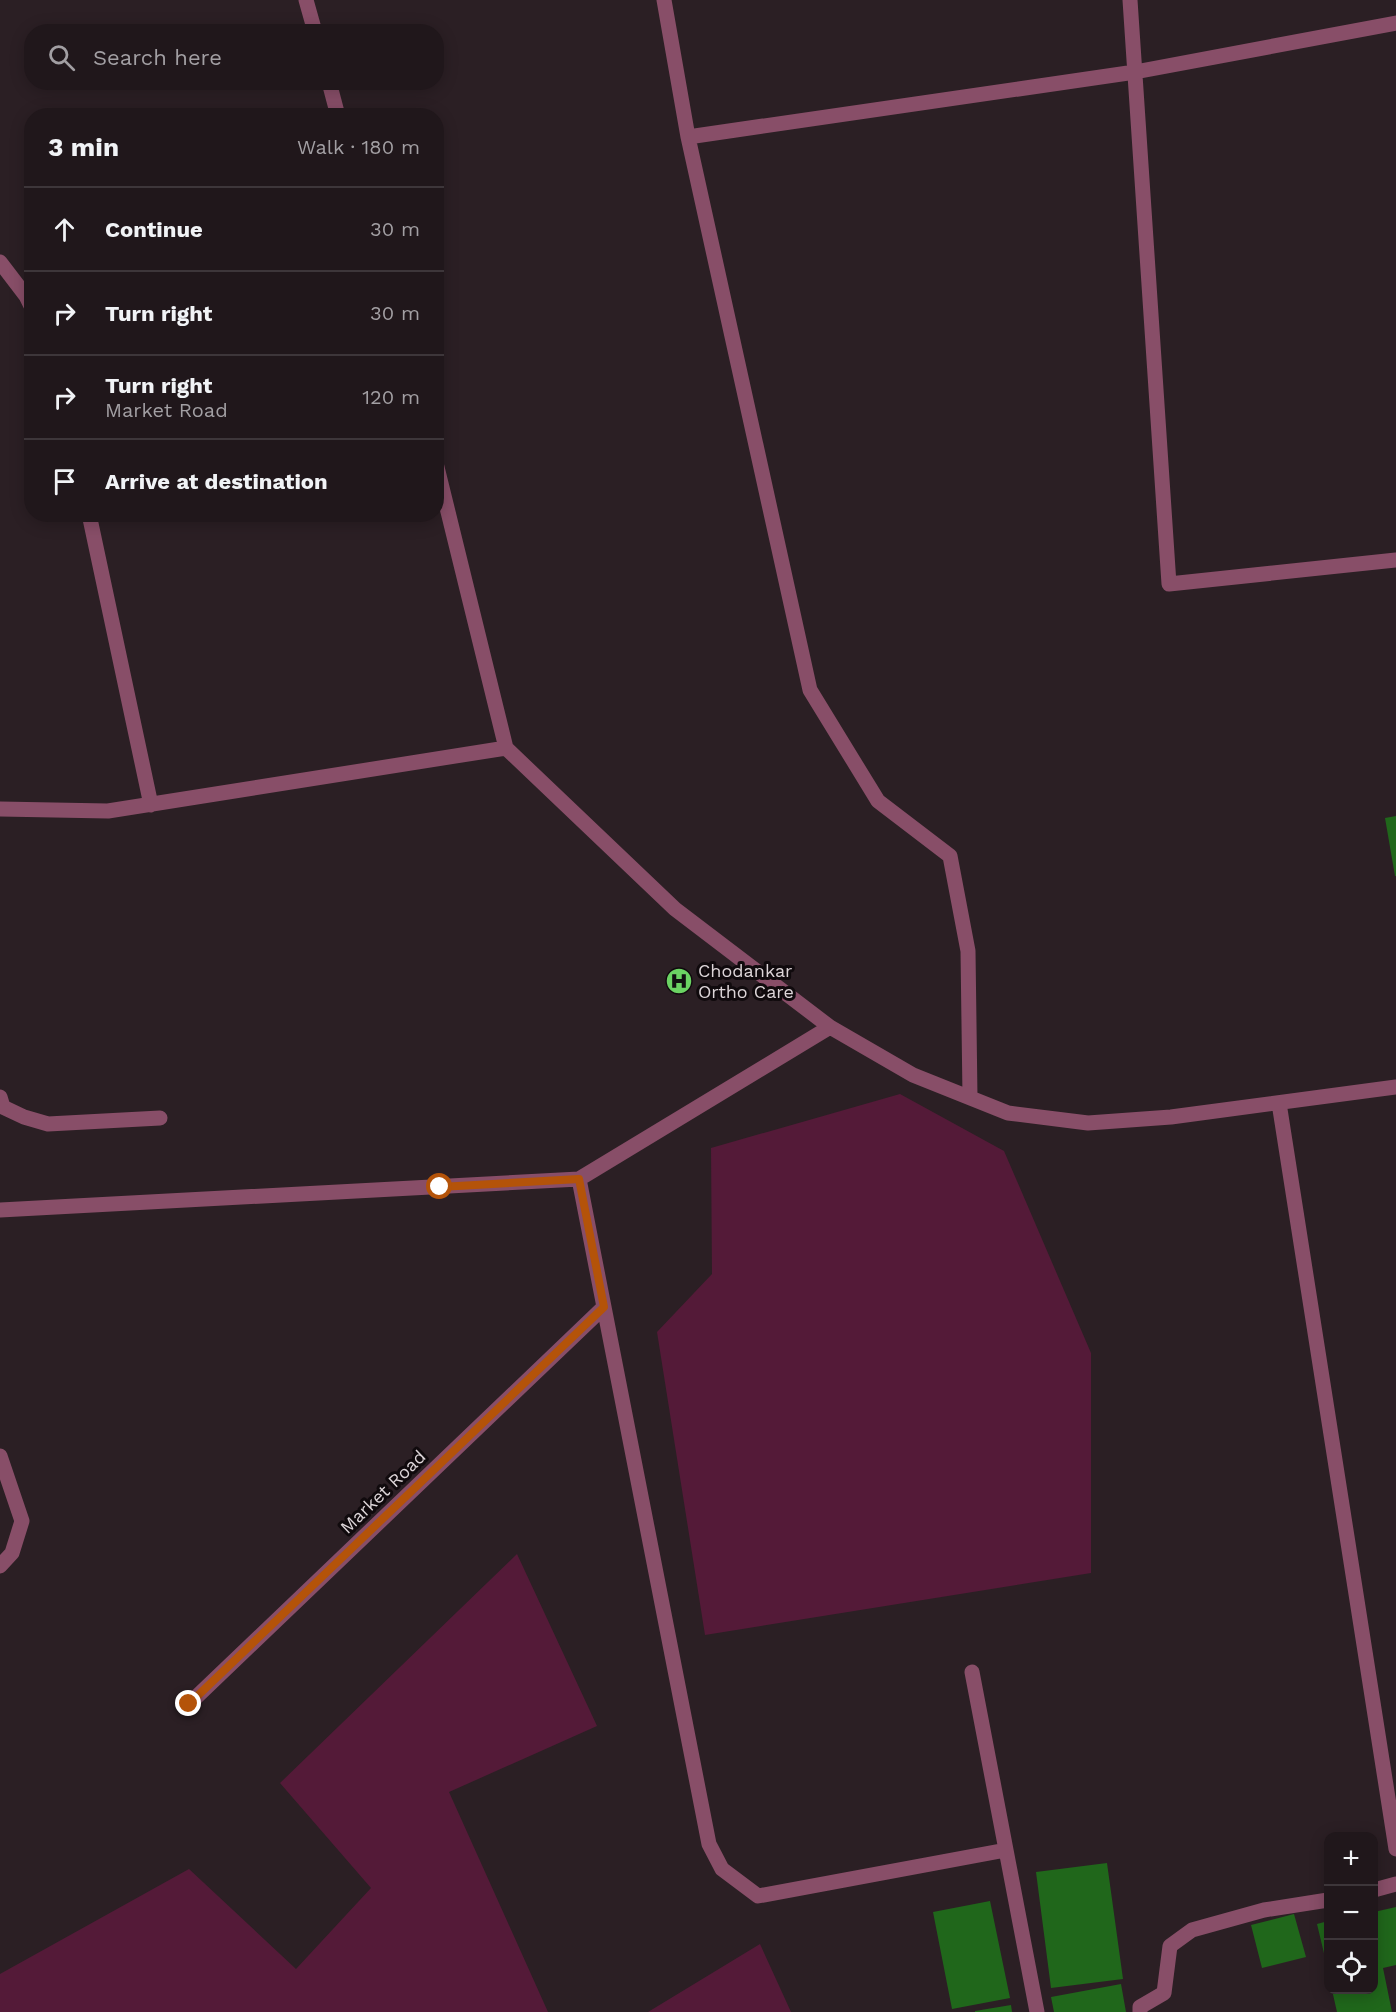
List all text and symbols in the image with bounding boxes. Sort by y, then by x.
search box [24,24,444,90]
icon: search [45,41,78,74]
text: Search here [93,45,222,70]
text: 3 min [48,132,119,162]
text: Walk · 180 m [297,135,420,159]
icon: ahead [48,213,81,246]
text: Continue [105,217,203,242]
text: 30 m [370,217,420,241]
icon: right [48,297,81,330]
text: Turn right [105,301,212,326]
text: 30 m [370,301,420,325]
text: Turn right [105,373,212,398]
icon: right [48,381,81,414]
text: 120 m [362,385,420,409]
text: Market Road [105,398,228,422]
icon: arrive [48,465,81,498]
text: Arrive at destination [105,469,328,494]
place label: Chodankar Ortho Care [698,960,794,1002]
hospital icon: Chodankar Ortho Care [664,966,694,996]
route start [426,1173,452,1199]
street label: Market Road [336,1446,430,1538]
route end [175,1690,201,1716]
map controls [1324,1832,1378,1994]
button: + [1324,1832,1378,1886]
button: − [1324,1886,1378,1940]
button: locate [1324,1940,1378,1994]

